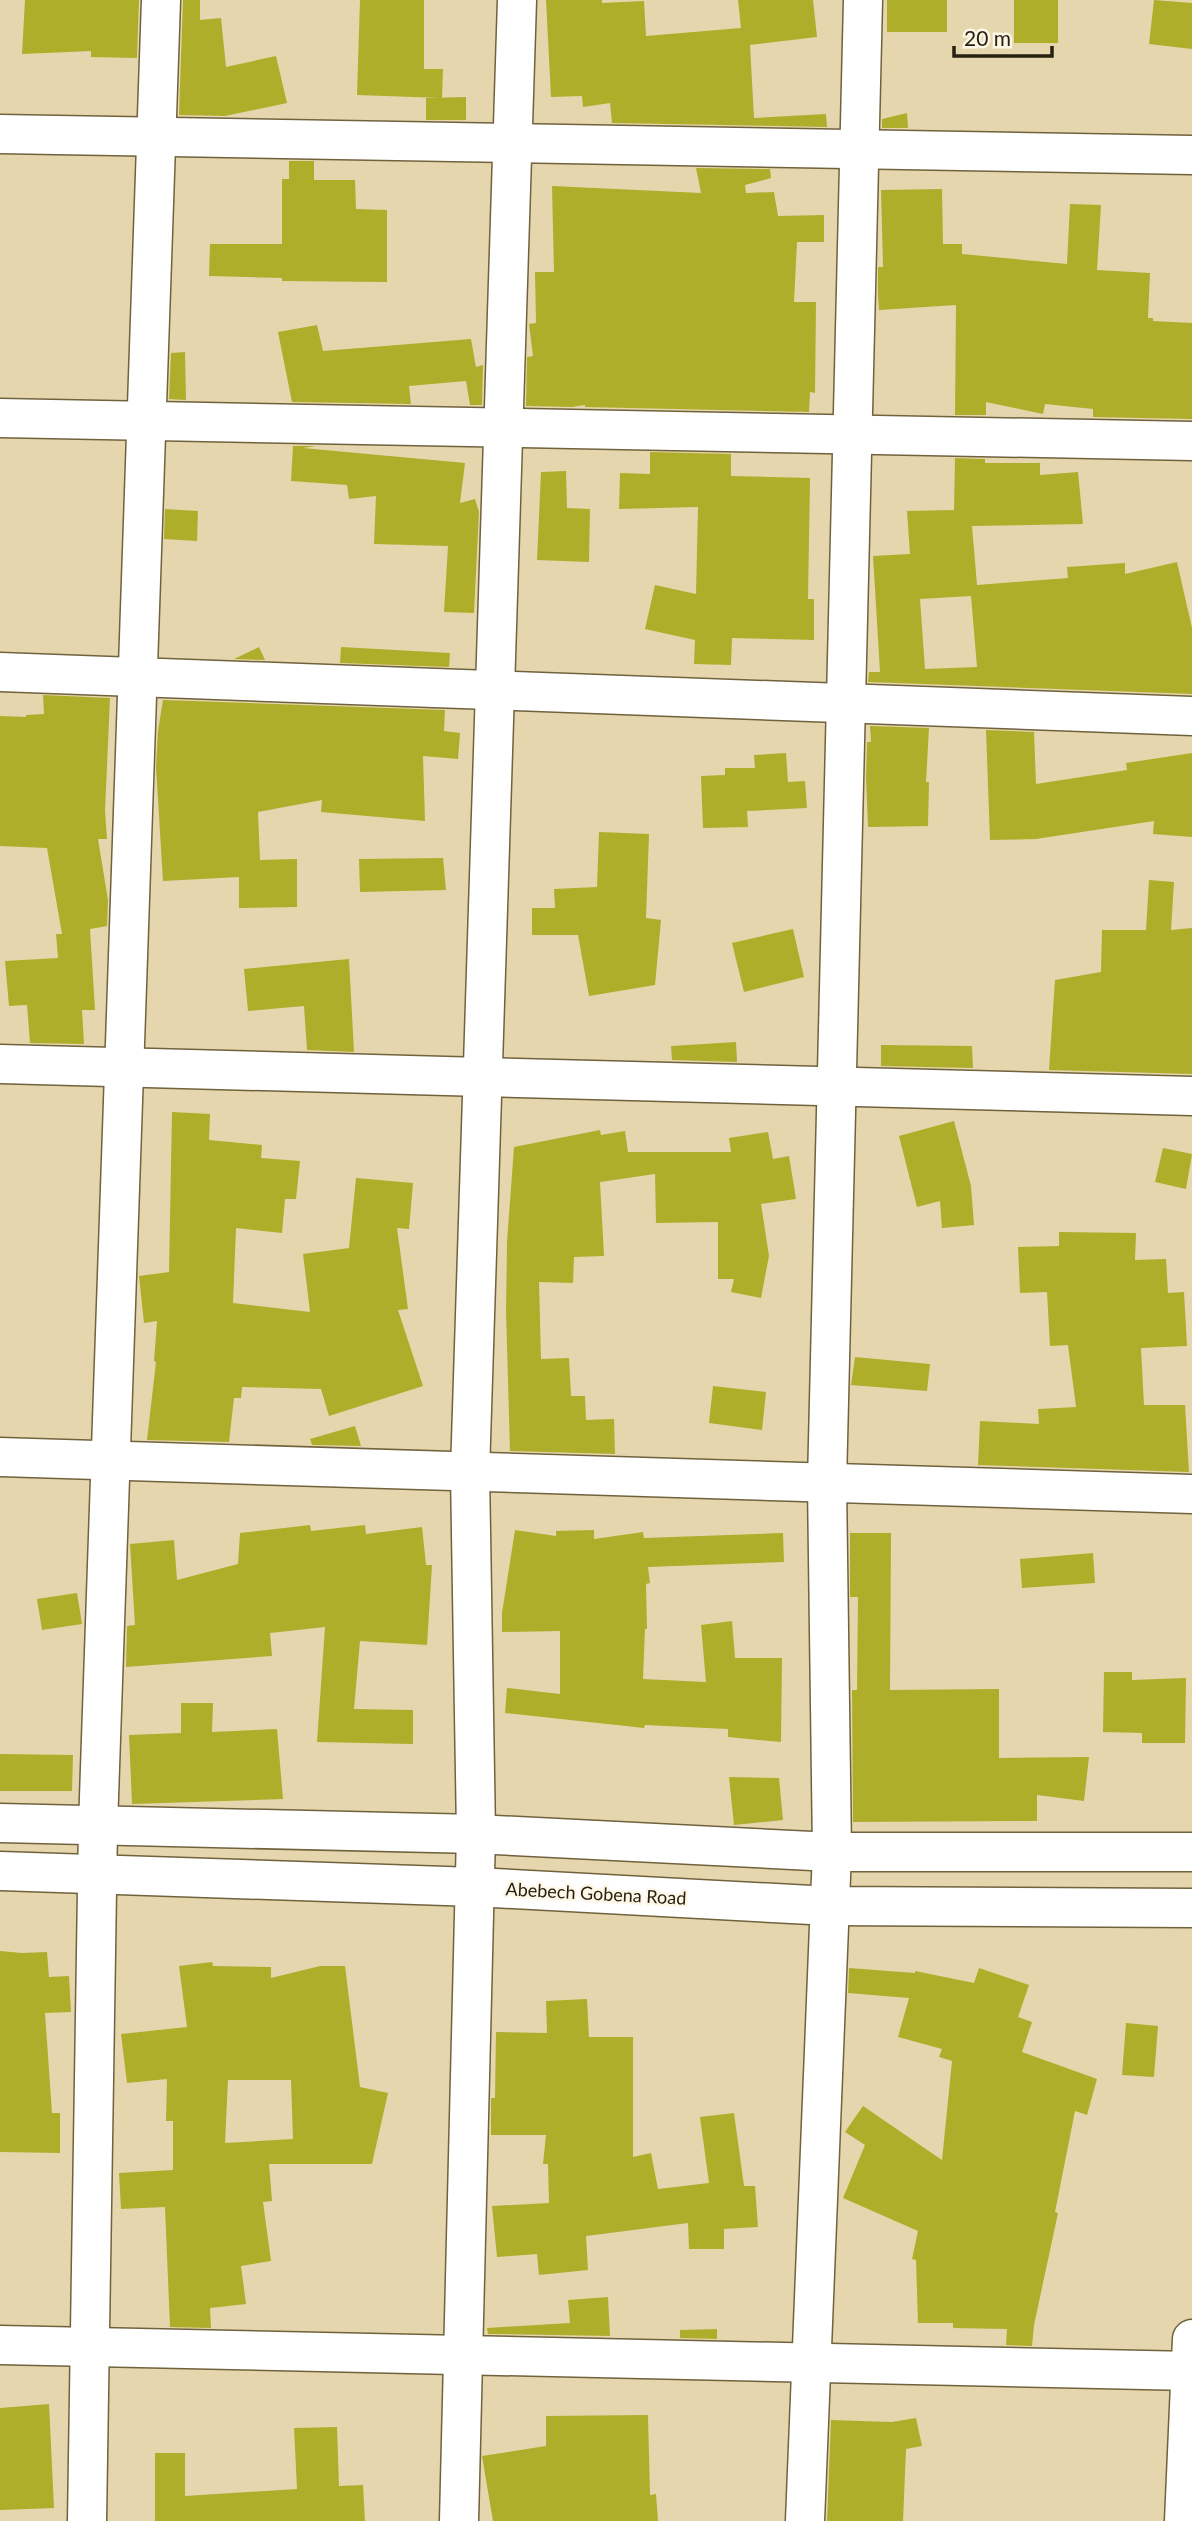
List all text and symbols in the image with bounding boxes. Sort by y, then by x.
scale bar [954,14,1052,58]
text: 20 m [964,25,1011,50]
street label: Abebech Gobena Road [505,1877,687,1909]

